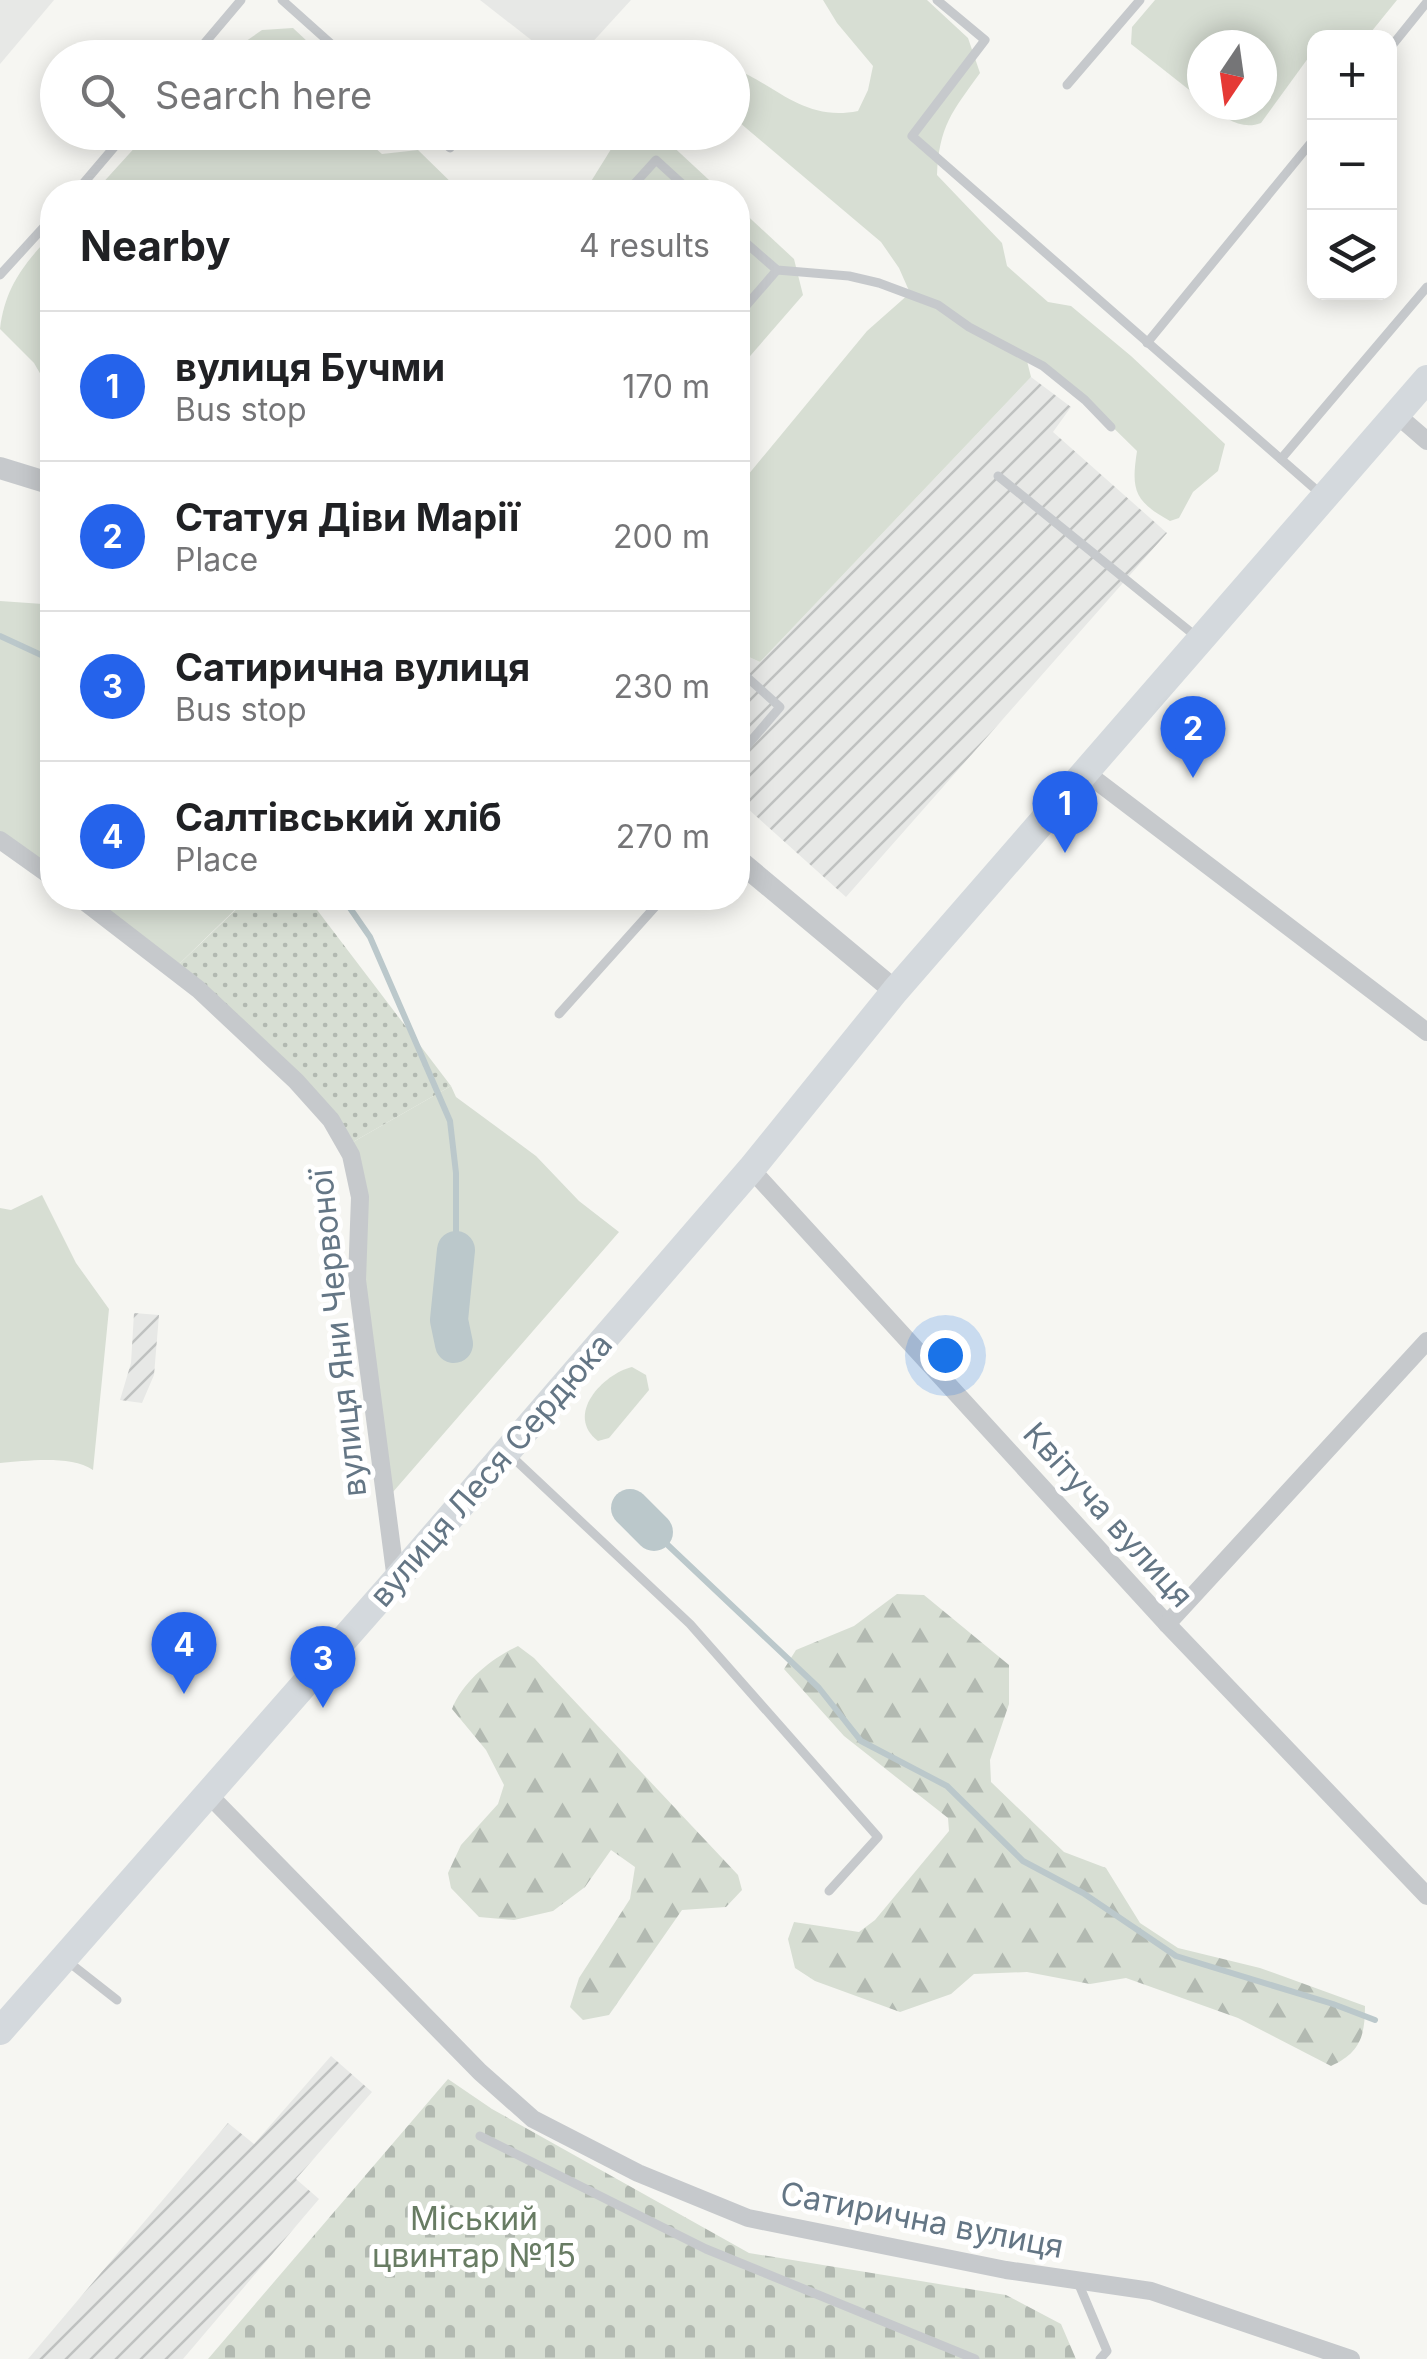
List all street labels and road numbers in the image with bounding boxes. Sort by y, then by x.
street label: вулиця Яни Червоної [301,1165,374,1499]
street label: вулиця Леся Сердюка [361,1325,620,1614]
street label: Квітуча вулиця [1015,1414,1201,1615]
street label: Сатирична вулиця [777,2173,1067,2266]

